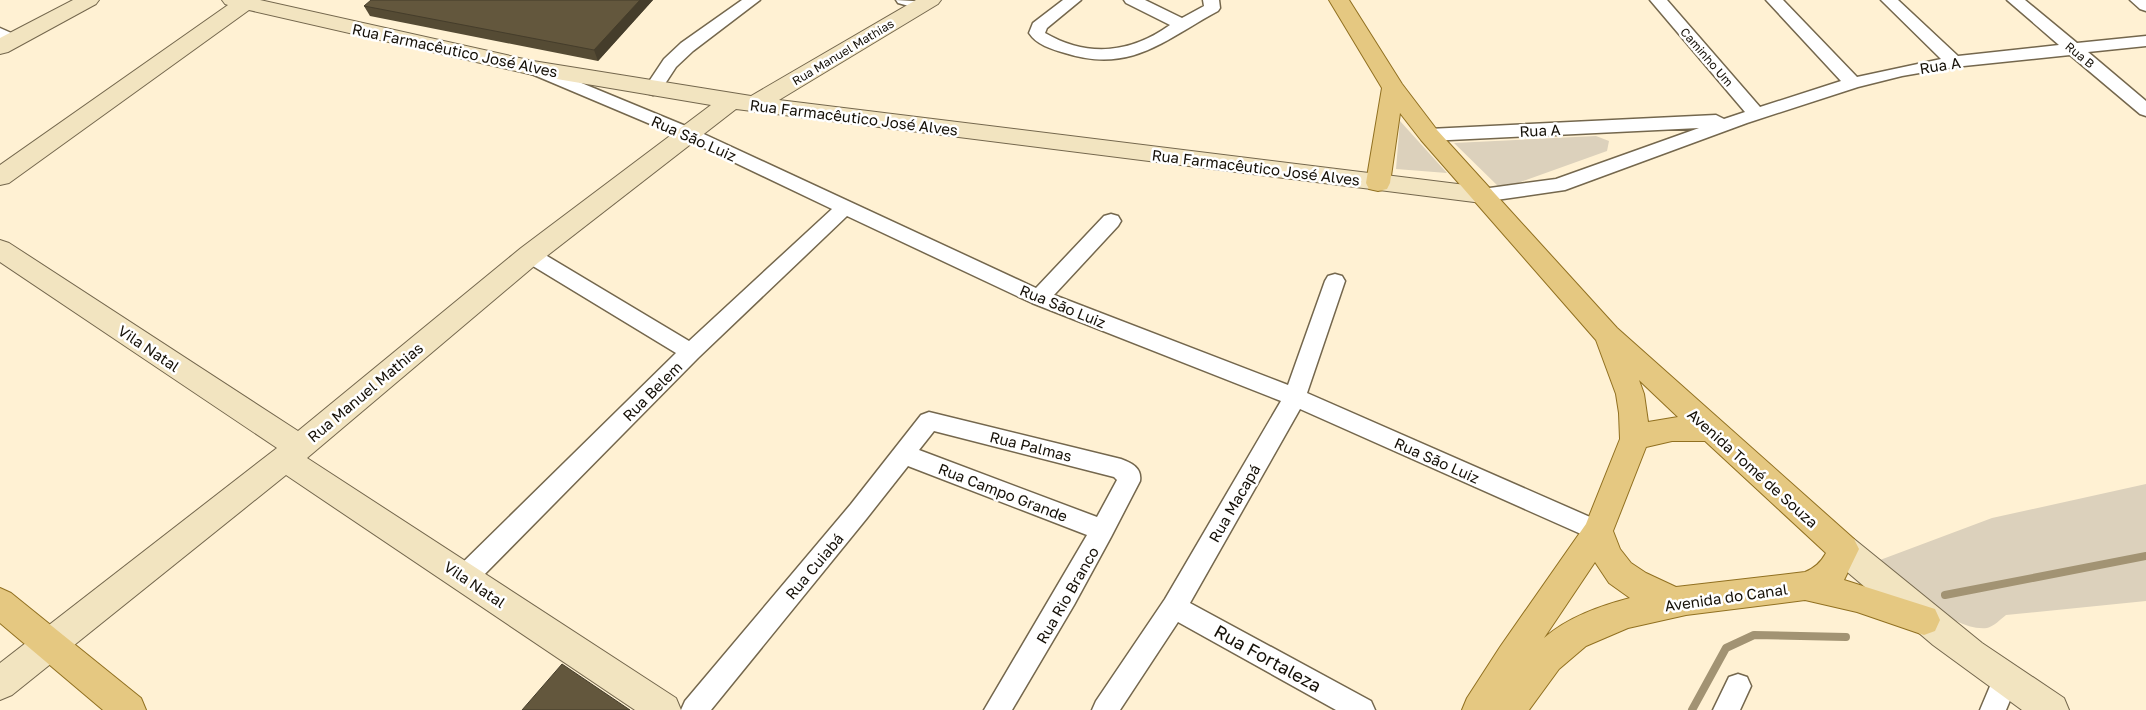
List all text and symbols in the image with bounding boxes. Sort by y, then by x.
street label: Rua Manuel Mathias [789,16,897,88]
street label: Rua Farmacêutico José Alves [351,19,559,81]
street label: Caminho Um [1677,24,1737,90]
street label: Rua B [2062,39,2098,71]
street label: Rua A [1918,53,1962,77]
street label: Rua Farmacêutico José Alves [749,95,959,139]
street label: Rua São Luiz [649,111,740,165]
street label: Rua A [1519,120,1561,140]
street label: Rua Farmacêutico José Alves [1151,145,1361,189]
street label: Rua São Luiz [1017,281,1109,332]
street label: Vila Natal [115,321,183,375]
street label: Rua Manuel Mathias [304,338,426,446]
street label: Rua Belem [619,358,685,424]
street label: Avenida Tomé de Souza [1684,405,1822,531]
street label: Rua Palmas [988,427,1074,465]
street label: Rua São Luiz [1392,433,1483,487]
street label: Rua Campo Grande [936,459,1070,525]
street label: Rua Macapá [1204,461,1264,545]
street label: Rua Cuiabá [781,529,847,603]
street label: Rua Rio Branco [1032,543,1102,647]
street label: Vila Natal [441,557,509,611]
street label: Avenida do Canal [1663,579,1789,615]
street label: Rua Fortaleza [1211,620,1325,696]

